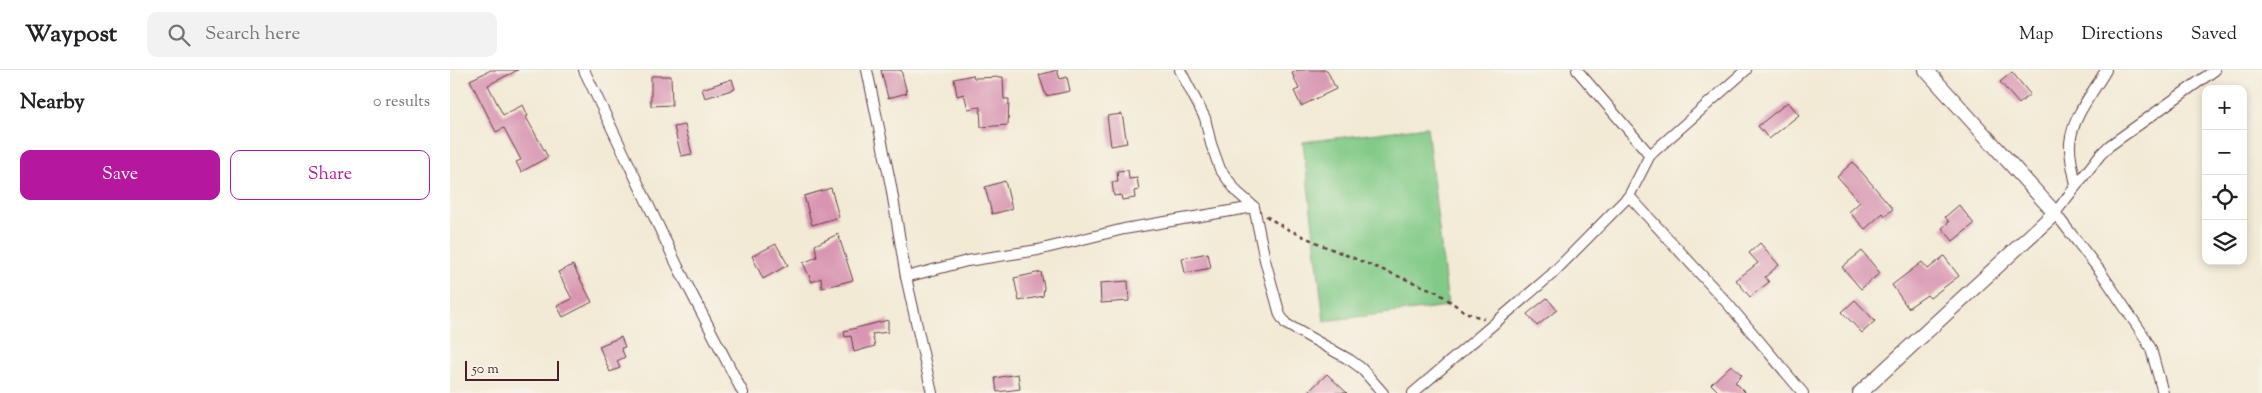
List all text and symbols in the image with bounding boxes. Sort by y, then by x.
search box [147,12,497,57]
text: Waypost [25,18,117,52]
icon: search [165,21,193,49]
text: Search here [205,21,300,48]
text: Map [2019,22,2054,48]
text: Directions [2082,22,2163,48]
text: Saved [2191,22,2237,48]
map controls [2202,85,2247,265]
button: + [2202,85,2247,130]
text: Nearby [20,88,85,118]
text: 0 results [373,91,430,114]
button: − [2202,130,2247,175]
button: Save [20,150,220,200]
button: Share [230,150,430,200]
button: locate [2202,175,2247,220]
button: layers [2202,220,2247,265]
scale bar [465,358,559,381]
text: 50 m [472,360,499,380]

